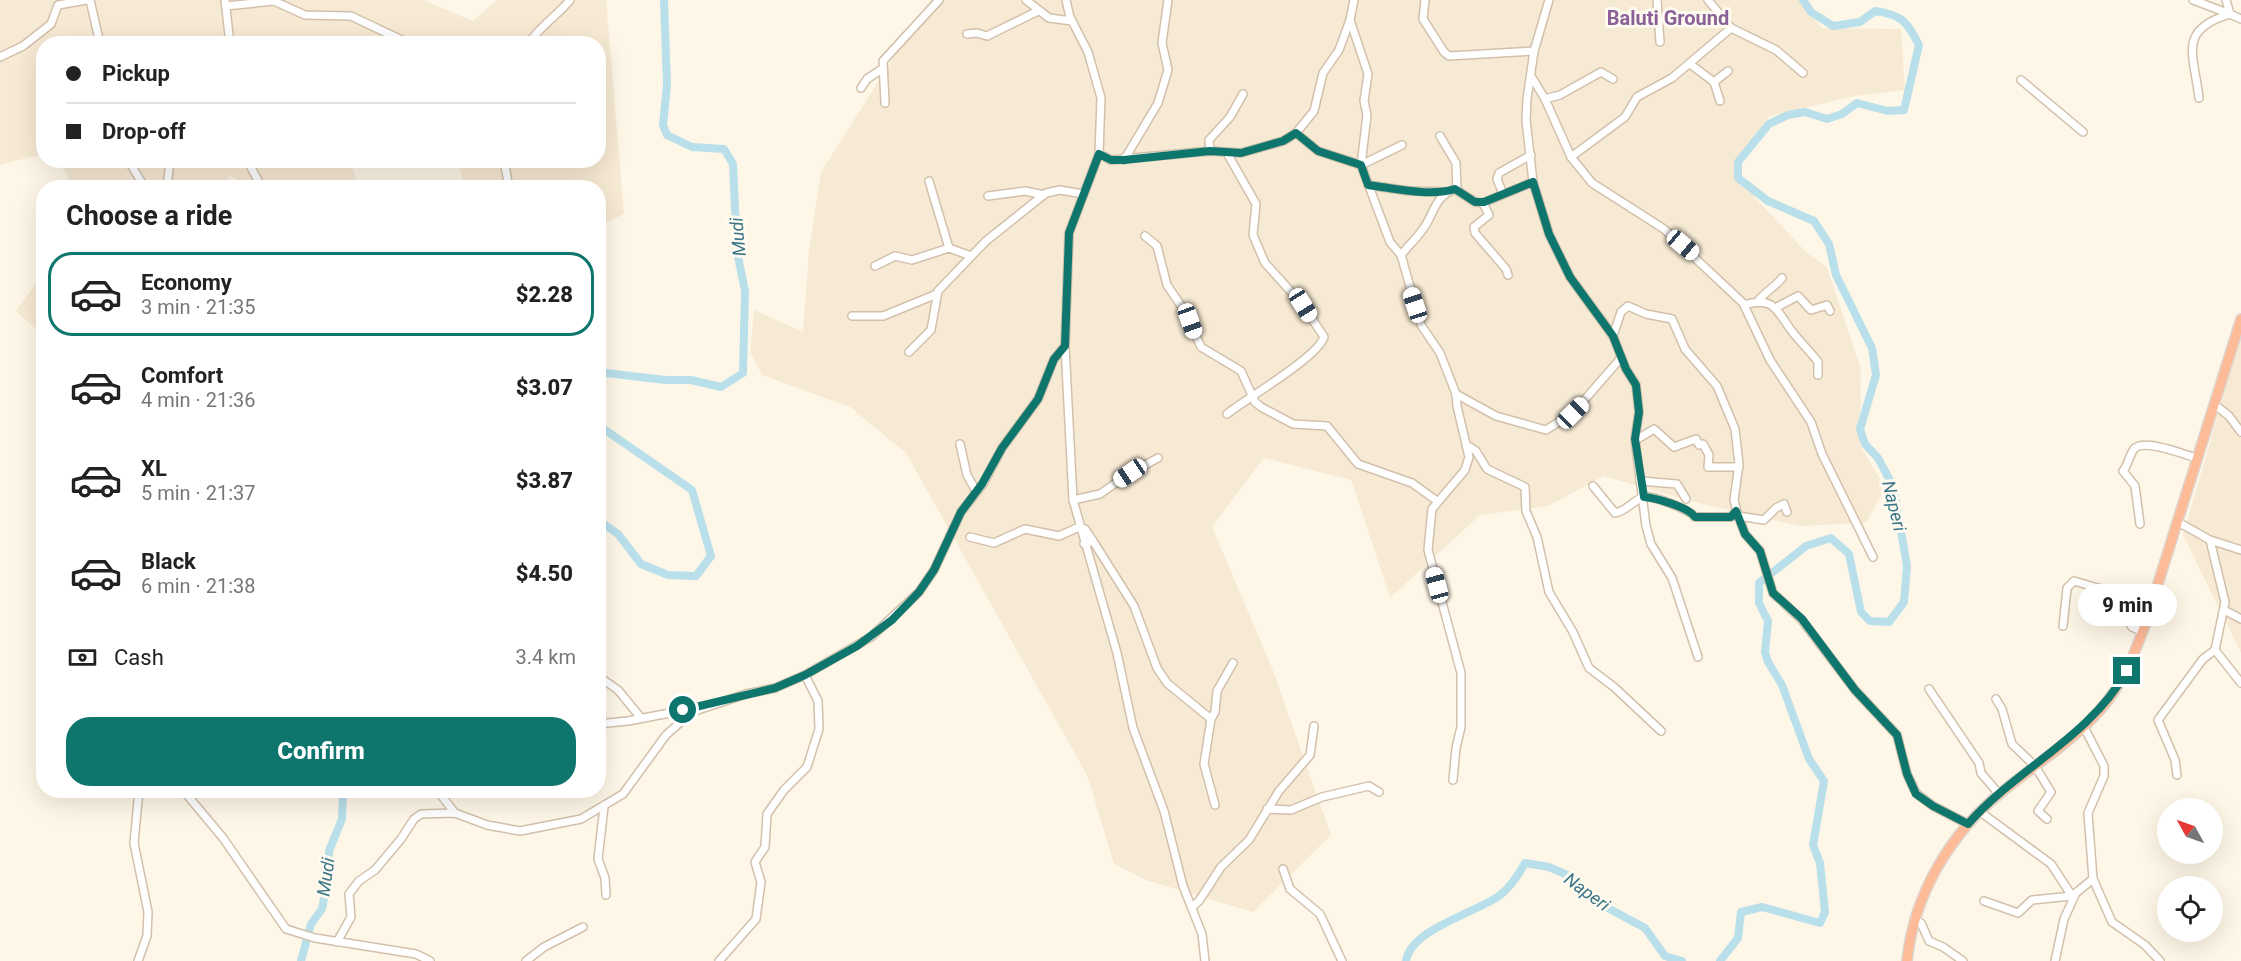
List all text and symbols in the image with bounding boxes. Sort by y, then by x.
district label: Baluti Ground [1607,6,1729,30]
text: Pickup [102,61,170,86]
text: Drop-off [102,119,186,144]
text: Choose a ride [66,200,232,232]
water label: Mudi [725,216,750,257]
car [1663,227,1703,263]
icon: car [69,267,123,321]
text: Economy [141,270,232,295]
text: $2.28 [516,282,573,307]
car [1286,285,1320,325]
car [1401,285,1429,325]
text: 3 min · 21:35 [141,295,256,319]
car [1175,301,1205,341]
icon: car [69,360,123,414]
text: Comfort [141,363,223,388]
text: $3.07 [516,375,573,400]
text: 4 min · 21:36 [141,388,256,412]
car [1554,394,1592,432]
icon: car [69,453,123,507]
car [1110,455,1150,491]
text: XL [141,456,167,481]
text: $3.87 [516,468,573,493]
water label: Naperi [1878,479,1911,534]
text: 5 min · 21:37 [141,481,256,505]
icon: car [69,546,123,600]
text: Black [141,549,196,574]
text: $4.50 [516,561,573,586]
car [1424,565,1450,605]
text: 6 min · 21:38 [141,574,256,598]
callout: 9 min [2078,584,2176,626]
text: 9 min [2102,593,2153,617]
icon: cash [66,641,99,674]
text: Cash [114,645,164,670]
text: 3.4 km [516,645,576,669]
route end [2113,657,2140,684]
route start [669,696,696,723]
button: Confirm [66,717,576,786]
north arrow [2157,798,2223,864]
map controls [2157,798,2223,942]
water label: Mudi [312,855,339,898]
water label: Naperi [1560,868,1615,916]
button: locate [2157,876,2223,942]

